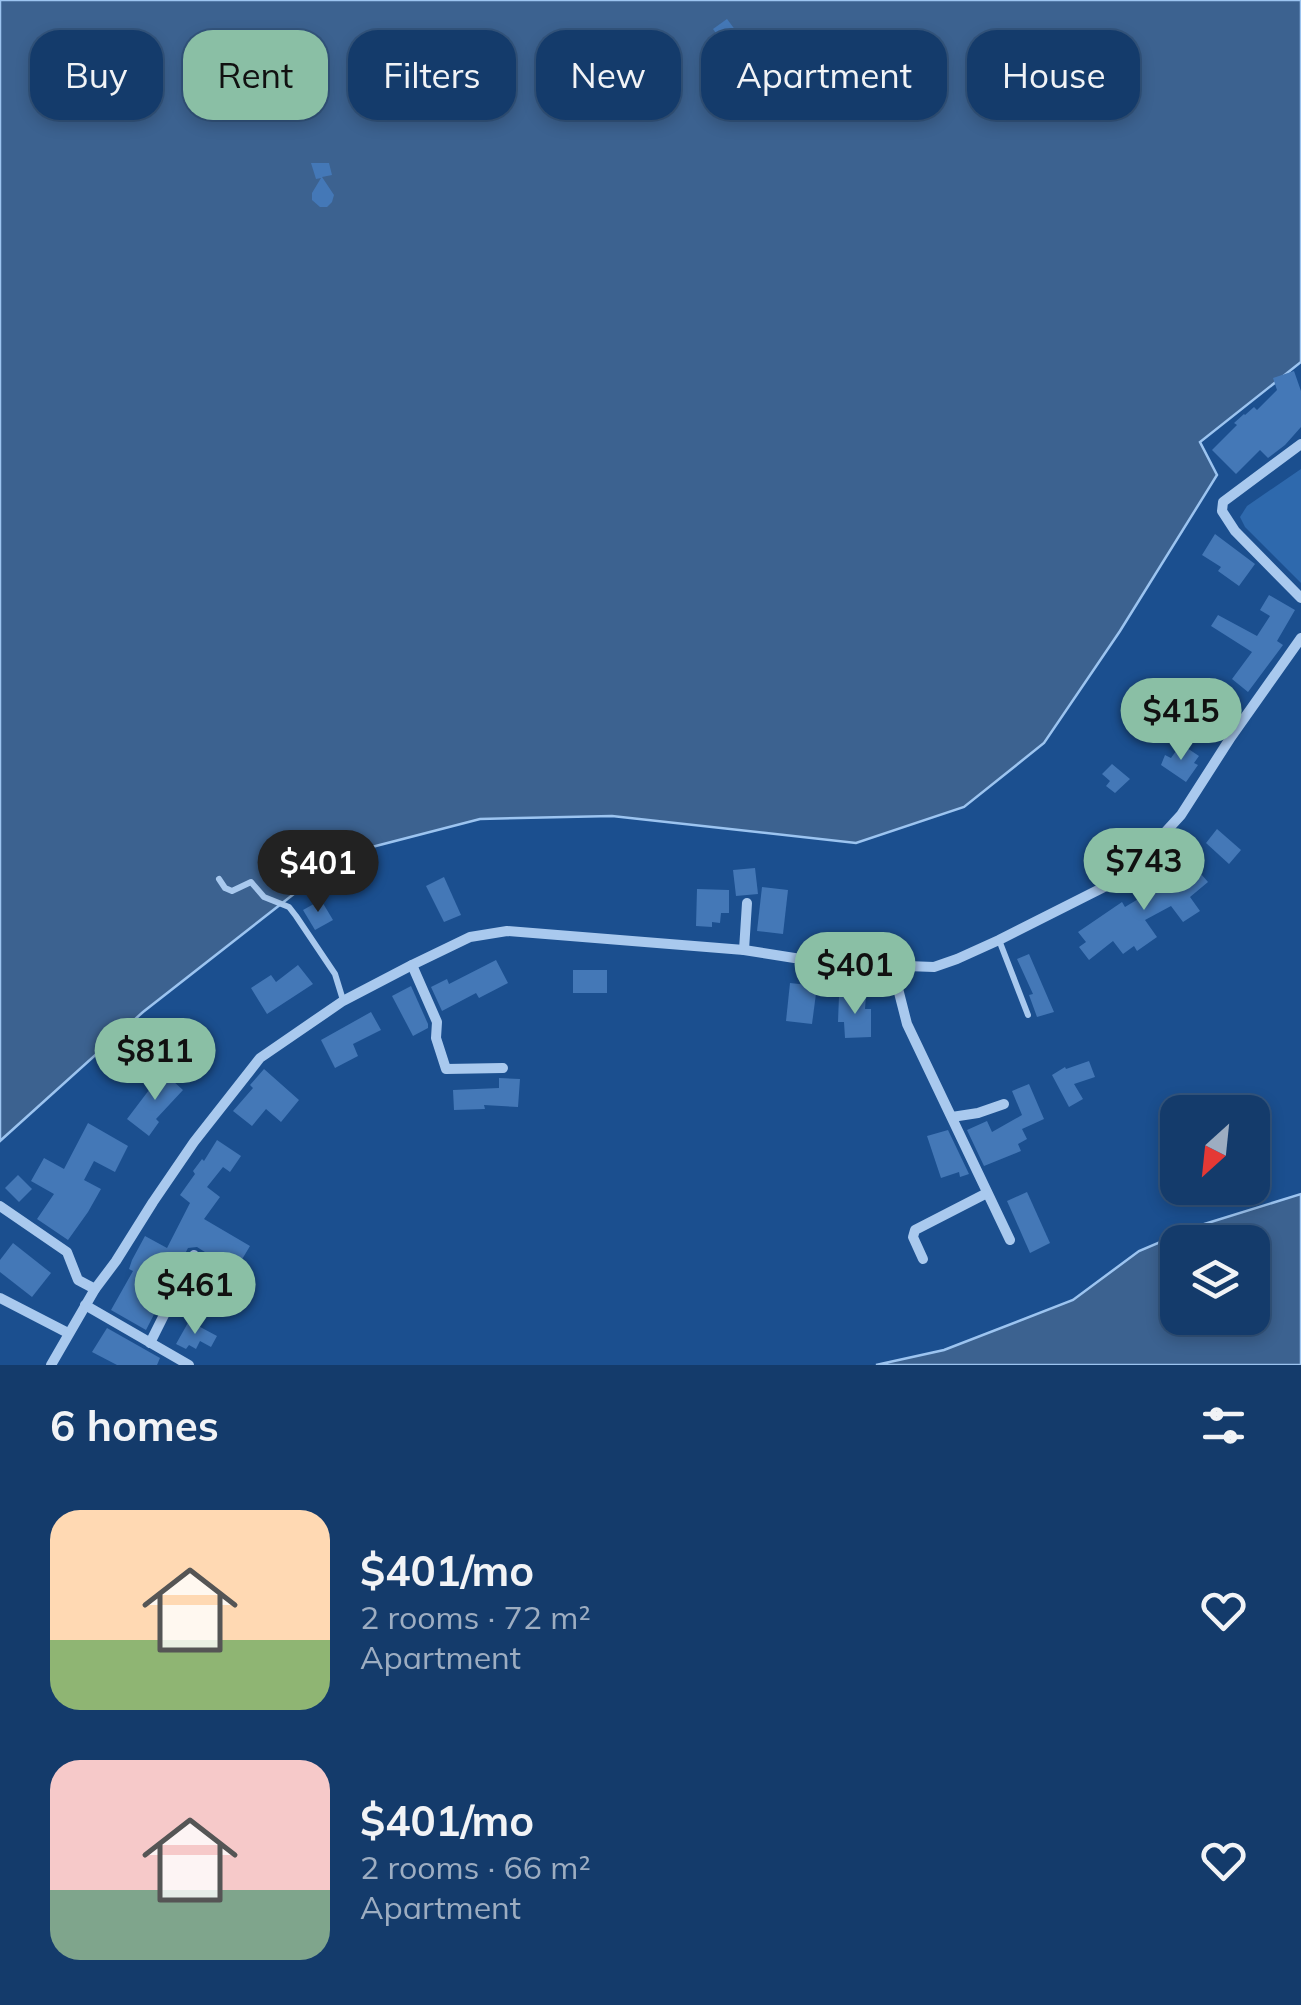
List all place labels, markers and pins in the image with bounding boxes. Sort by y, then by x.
pin: $415 [1122,678,1240,763]
pin: $743 [1085,828,1203,913]
pin: $401 [259,830,377,915]
pin: $401 [796,932,914,1017]
pin: $811 [96,1018,214,1103]
pin: $461 [136,1252,254,1337]

